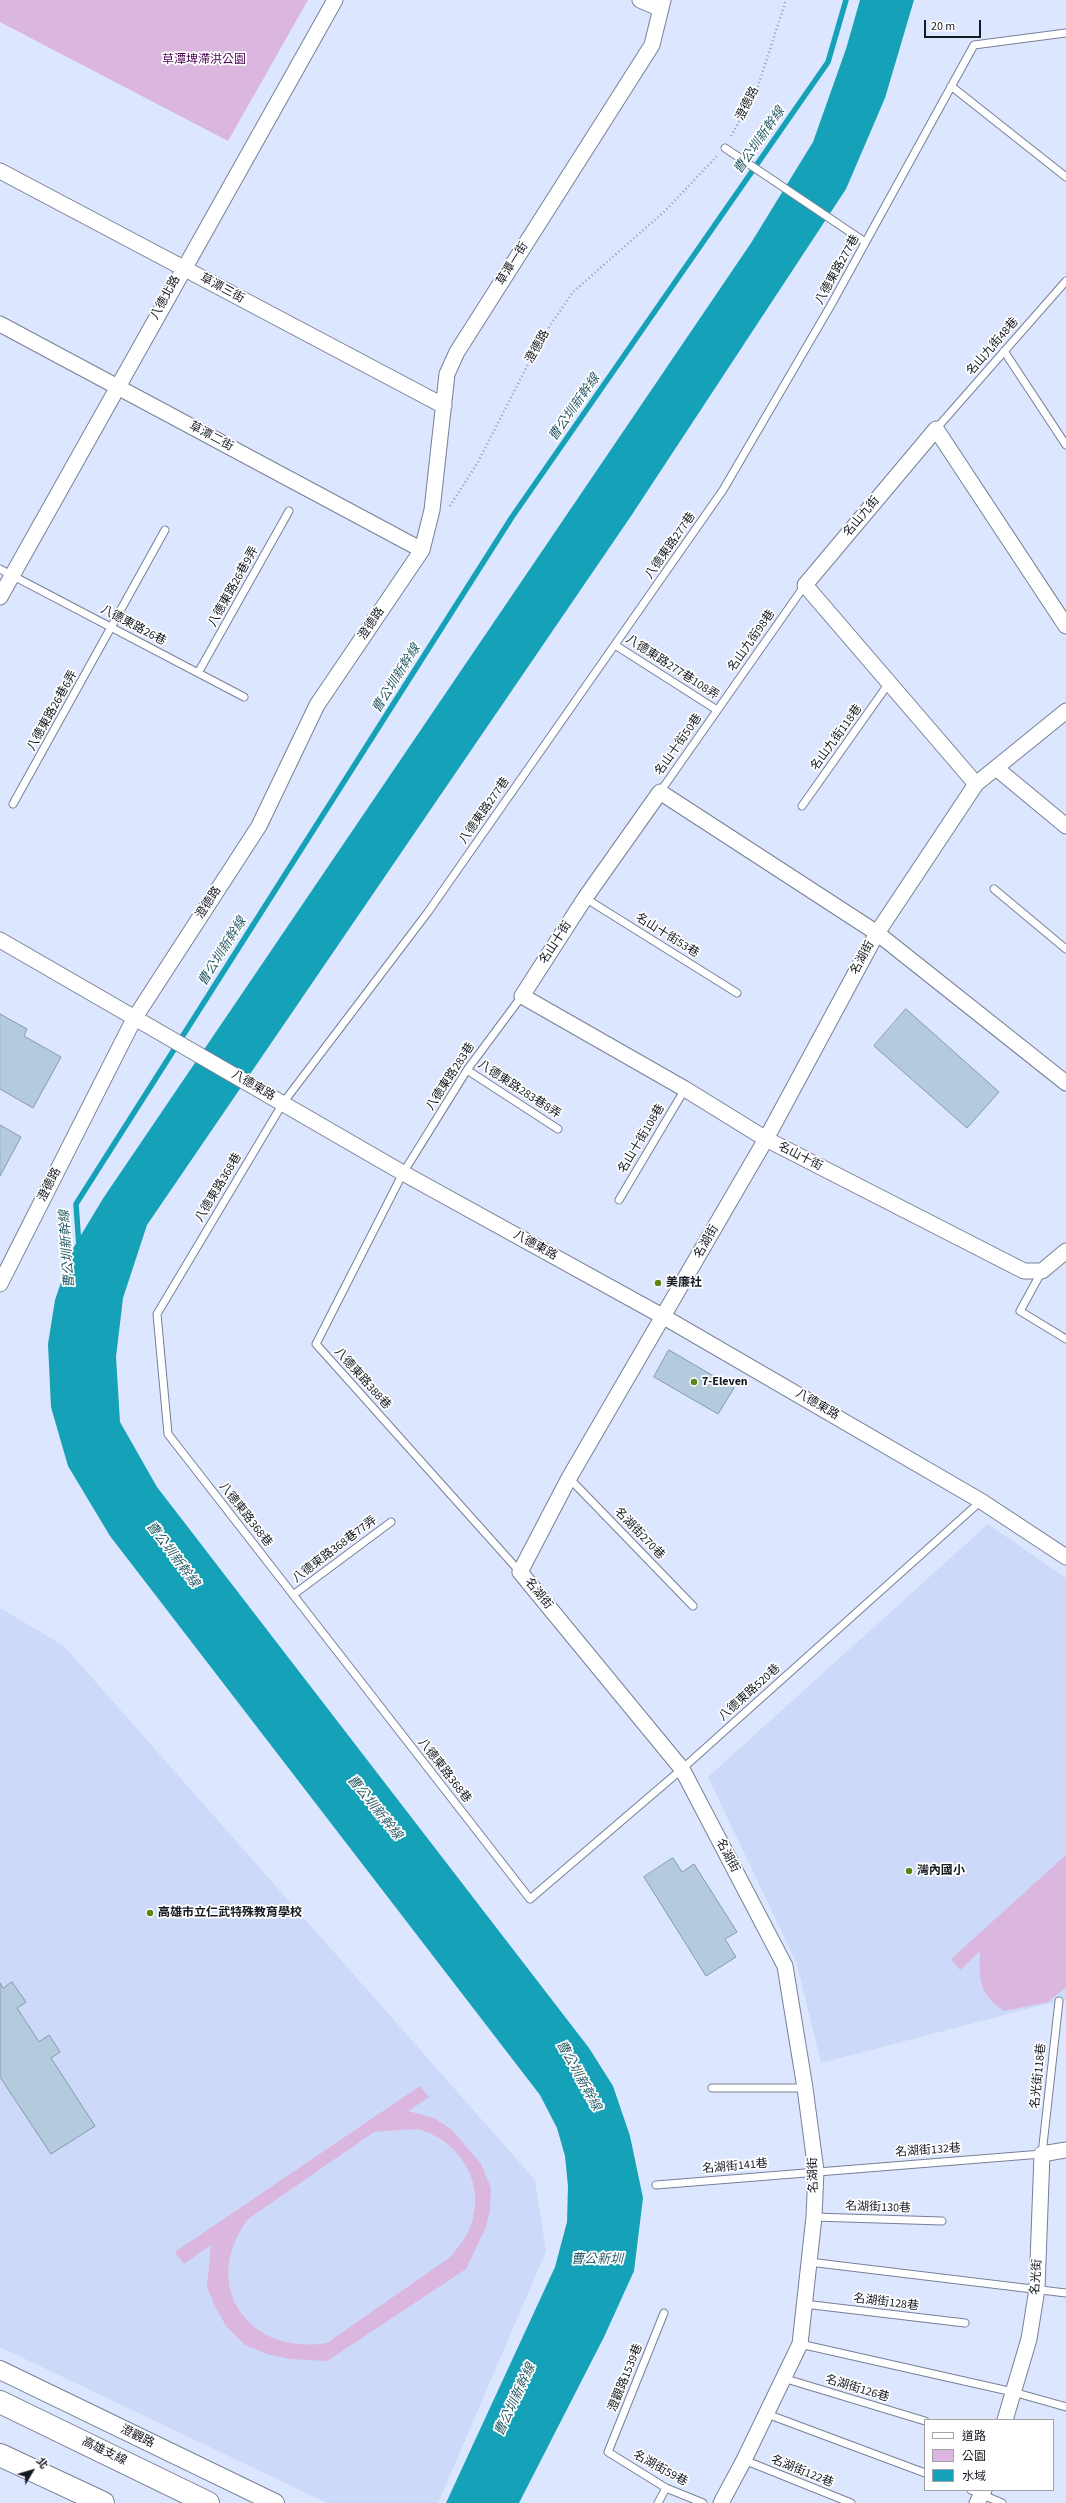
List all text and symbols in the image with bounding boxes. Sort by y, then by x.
scale bar [926,12,983,38]
text: 20 m [931,18,955,35]
park label: 草潭埤滯洪公園 [162,53,246,67]
street label: 澄德路 [733,85,763,123]
water label: 曹公圳新幹線 [731,105,789,177]
street label: 八德東路277巷 [813,232,863,308]
street label: 草潭一街 [494,240,532,288]
street label: 草潭三街 [197,271,247,307]
street label: 八德北路 [148,274,184,322]
street label: 名山九街48巷 [964,315,1022,379]
street label: 澄德路 [523,328,553,366]
water label: 曹公圳新幹線 [546,372,604,444]
street label: 草潭二街 [186,419,236,455]
street label: 名山九街 [841,494,883,540]
street label: 八德東路277巷 [643,510,699,582]
street label: 八德東路26巷9弄 [206,544,262,630]
street label: 八德東路26巷 [98,603,168,649]
street label: 澄德路 [356,605,388,643]
street label: 名山九街98巷 [725,607,779,675]
street label: 八德東路277巷108弄 [623,633,721,703]
water label: 曹公圳新幹線 [370,642,424,716]
street label: 八德東路26巷6弄 [25,668,81,754]
street label: 名山九街118巷 [808,702,866,774]
street label: 名山十街50巷 [652,711,706,779]
street label: 八德東路277巷 [457,775,513,847]
street label: 澄德路 [193,884,225,922]
street label: 名山十街53巷 [633,911,701,961]
water label: 曹公圳新幹線 [196,915,250,989]
street label: 名山十街 [537,919,575,967]
street label: 名湖街 [848,939,878,977]
street label: 八德東路283巷 [424,1040,478,1114]
street label: 八德東路283巷8弄 [475,1058,563,1122]
street label: 八德東路 [229,1068,277,1104]
street label: 名山十街108巷 [616,1102,668,1176]
street label: 名山十街 [775,1140,825,1174]
street label: 八德東路368巷 [193,1151,245,1225]
street label: 澄德路 [35,1166,65,1204]
water label: 曹公圳新幹線 [57,1210,79,1288]
street label: 名湖街 [692,1223,722,1261]
street label: 八德東路 [511,1228,559,1264]
place label: 美廉社 [666,1276,702,1290]
marker: 美廉社 [653,1278,663,1288]
street label: 八德東路388巷 [331,1345,393,1413]
place label: 7-Eleven [702,1375,748,1389]
marker: 7-Eleven [689,1377,699,1387]
street label: 八德東路 [793,1387,841,1423]
street label: 八德東路368巷 [215,1480,275,1550]
street label: 名湖街270巷 [611,1505,667,1563]
street label: 八德東路368巷77弄 [290,1514,380,1586]
water label: 曹公圳新幹線 [142,1519,202,1591]
street label: 名湖街 [521,1575,555,1613]
street label: 八德東路520巷 [716,1662,784,1724]
street label: 八德東路368巷 [414,1736,474,1806]
water label: 曹公圳新幹線 [343,1773,405,1843]
street label: 名湖街 [712,1837,742,1875]
place label: 灣內國小 [917,1864,965,1878]
marker: 灣內國小 [904,1866,914,1876]
place label: 高雄市立仁武特殊教育學校 [158,1906,302,1920]
marker: 高雄市立仁武特殊教育學校 [145,1908,155,1918]
water label: 曹公圳新幹線 [552,2038,604,2114]
street label: 名光街118巷 [1028,2042,1050,2110]
street label: 名湖街132巷 [895,2142,961,2160]
street label: 名湖街141巷 [702,2157,768,2177]
street label: 名湖街 [806,2157,822,2193]
street label: 名湖街130巷 [845,2200,911,2216]
water label: 曹公新圳 [571,2252,623,2268]
street label: 名光街 [1029,2259,1045,2295]
street label: 名湖街128巷 [852,2292,920,2314]
street label: 澄觀路1539巷 [606,2342,646,2414]
water label: 曹公圳新幹線 [492,2361,540,2439]
street label: 名湖街126巷 [823,2372,891,2406]
legend [924,2419,1054,2491]
street label: 澄觀路 [118,2423,156,2451]
text: 道路 [962,2428,986,2445]
street label: 高雄支線 [79,2435,129,2469]
street label: 名湖街59巷 [630,2448,690,2490]
text: 公園 [962,2448,986,2465]
north arrow [12,2451,52,2491]
street label: 名湖街122巷 [769,2453,835,2491]
text: 北 [33,2454,51,2472]
text: 水域 [962,2468,986,2485]

